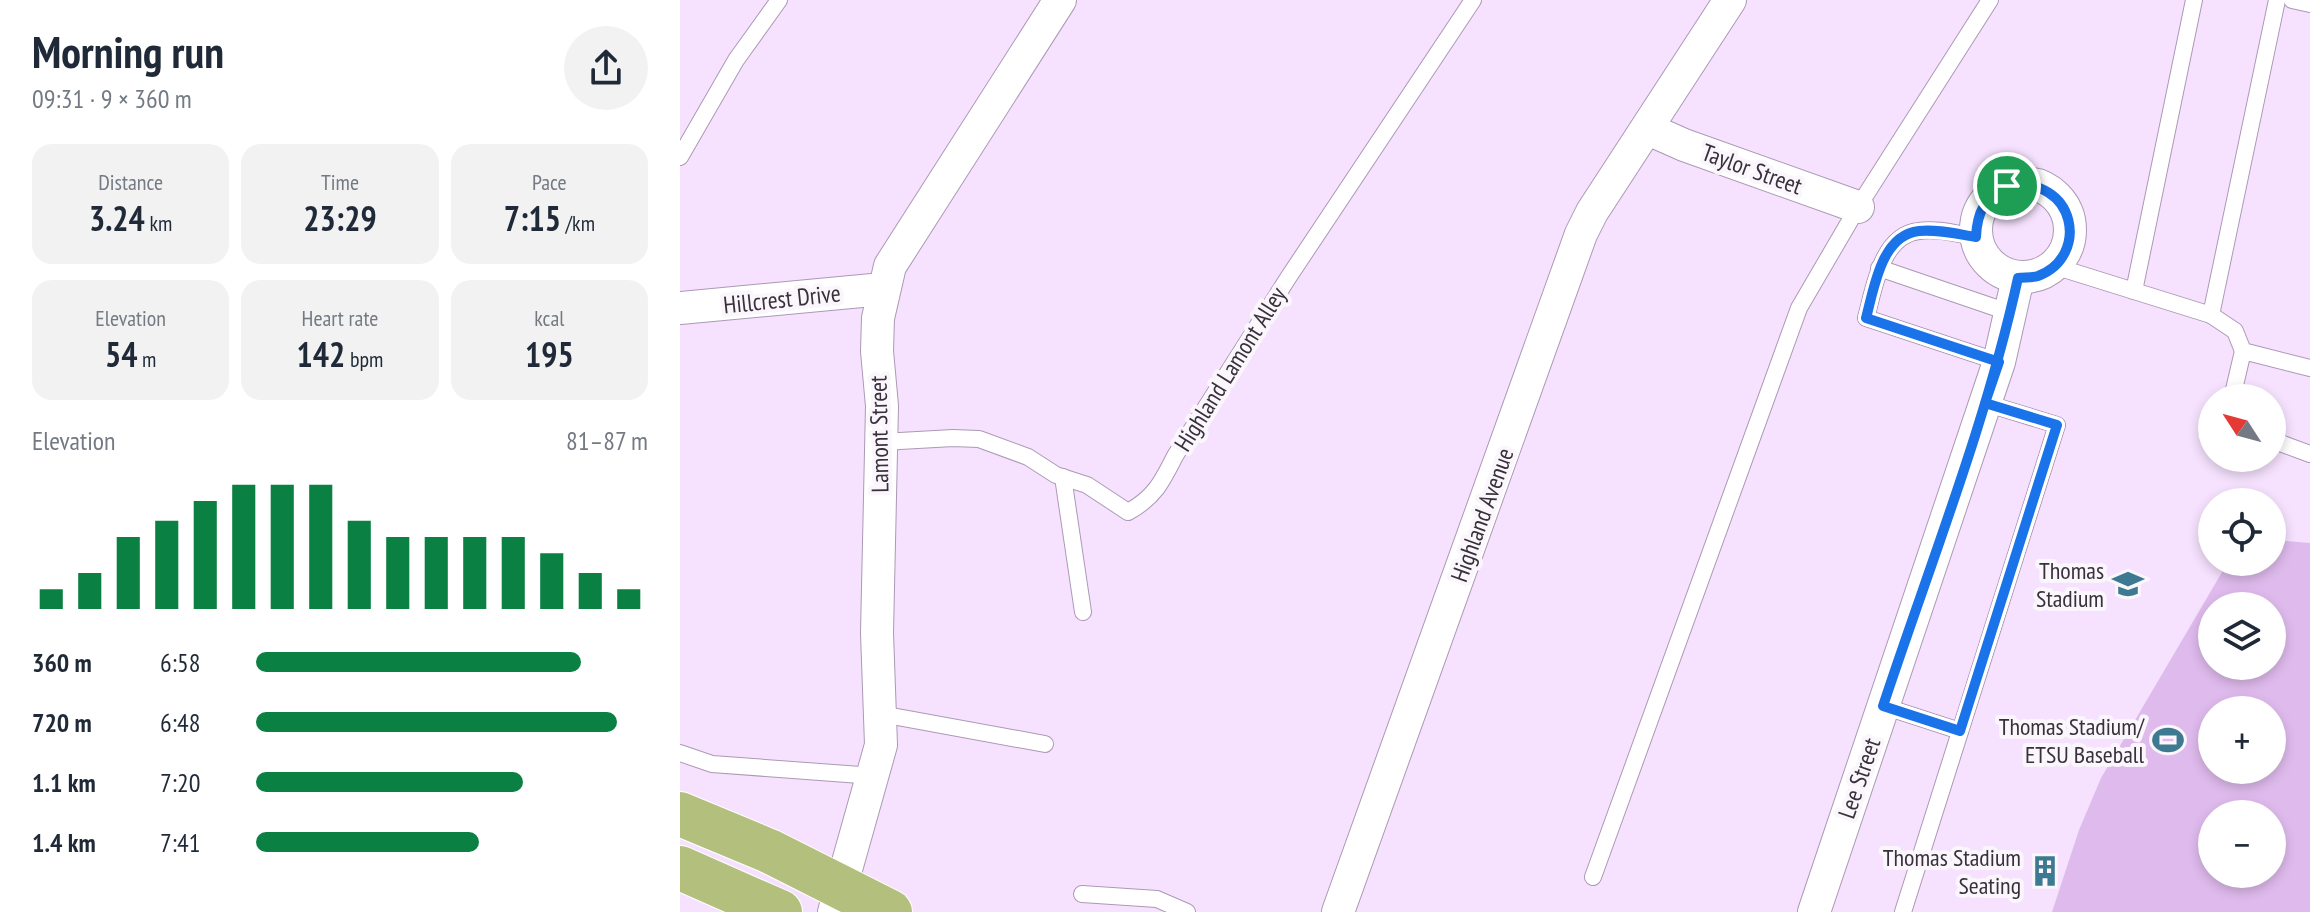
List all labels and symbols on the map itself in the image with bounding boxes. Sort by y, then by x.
street label: Taylor Street [1698,137,1807,202]
pin [1973,152,2041,220]
street label: Hillcrest Drive [722,277,842,321]
street label: Highland Lamont Alley [1167,281,1293,457]
street label: Lamont Street [862,375,896,493]
north arrow [2198,384,2286,472]
street label: Highland Avenue [1443,444,1521,586]
place label: Thomas Stadium [2036,555,2104,614]
school or university icon: Thomas Stadium [2111,567,2145,601]
place label: Thomas Stadium/ ETSU Baseball [1999,711,2145,770]
sports icon: Thomas Stadium/ ETSU Baseball [2151,723,2185,757]
street label: Lee Street [1831,733,1887,822]
place label: Thomas Stadium Seating [1883,842,2021,901]
building icon: Thomas Stadium Seating [2028,854,2062,888]

